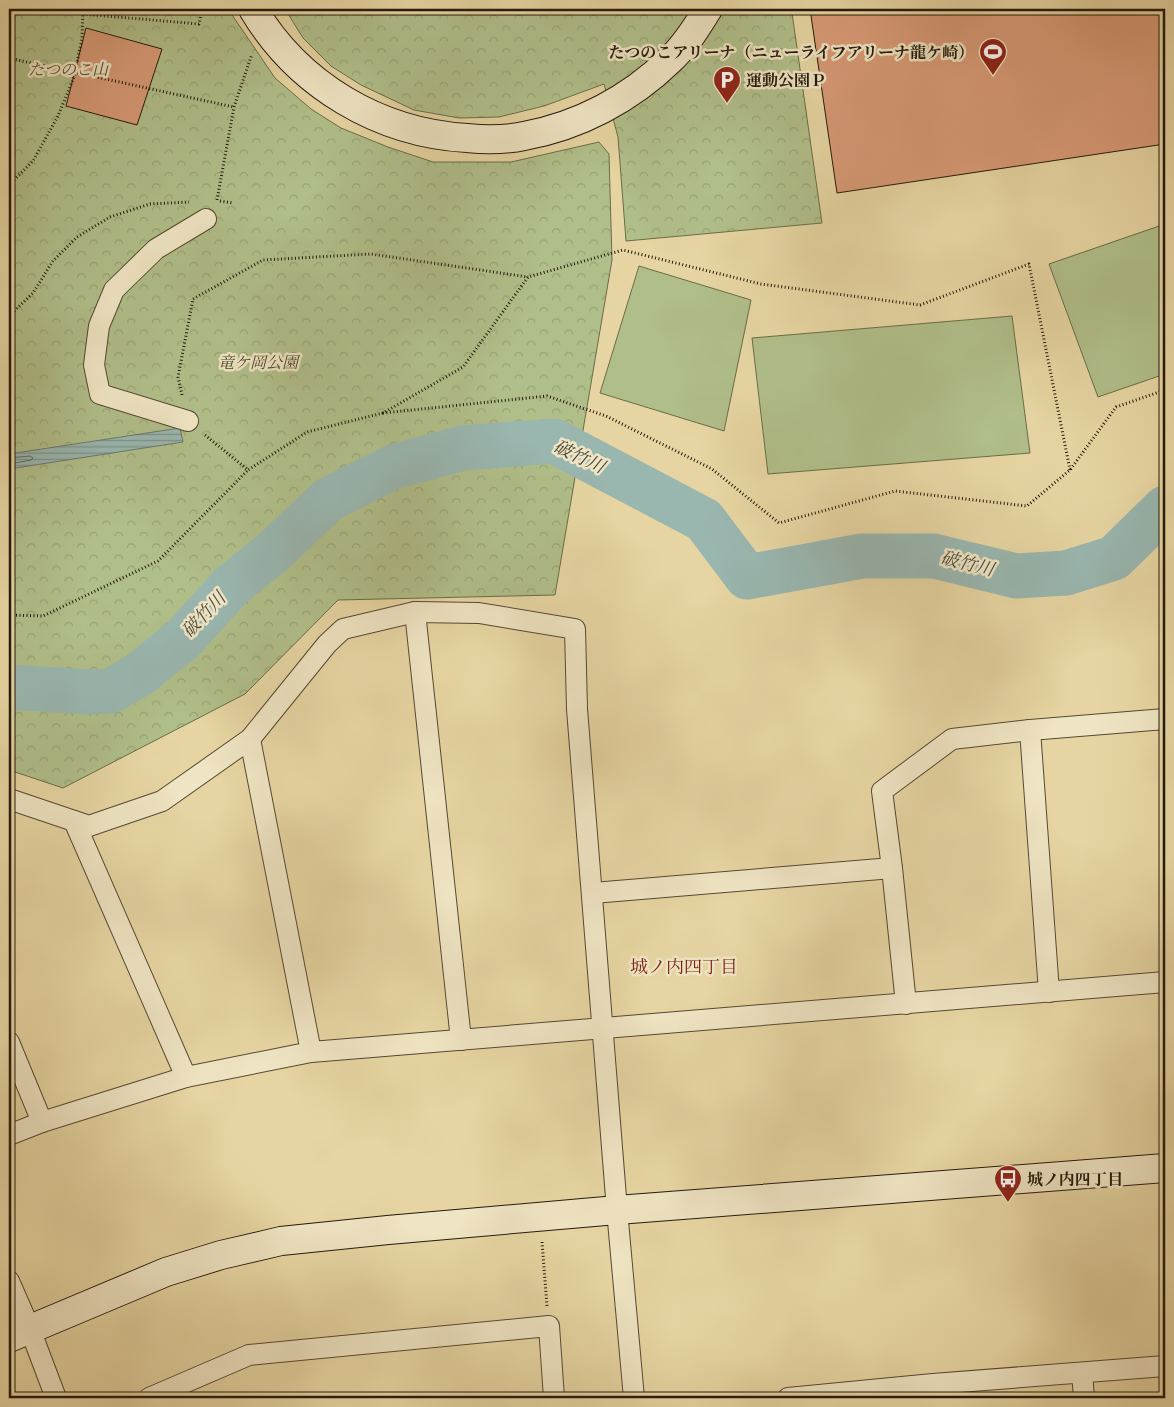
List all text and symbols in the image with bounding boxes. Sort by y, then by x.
sports icon: たつのこアリーナ（ニューライフアリーナ龍ケ崎） [978,37,1008,76]
place label: たつのこアリーナ（ニューライフアリーナ龍ケ崎） [608,43,974,62]
park label: たつのこ山 [28,60,110,79]
parking icon: 運動公園Ｐ [712,65,742,104]
place label: 運動公園Ｐ [746,71,826,90]
park label: 竜ケ岡公園 [218,353,301,372]
water label: 破竹川 [550,436,610,479]
water label: 破竹川 [938,547,998,581]
water label: 破竹川 [178,587,231,642]
district label: 城ノ内四丁目 [630,957,738,978]
bus stop icon: 城ノ内四丁目 [993,1164,1023,1203]
place label: 城ノ内四丁目 [1027,1170,1123,1189]

